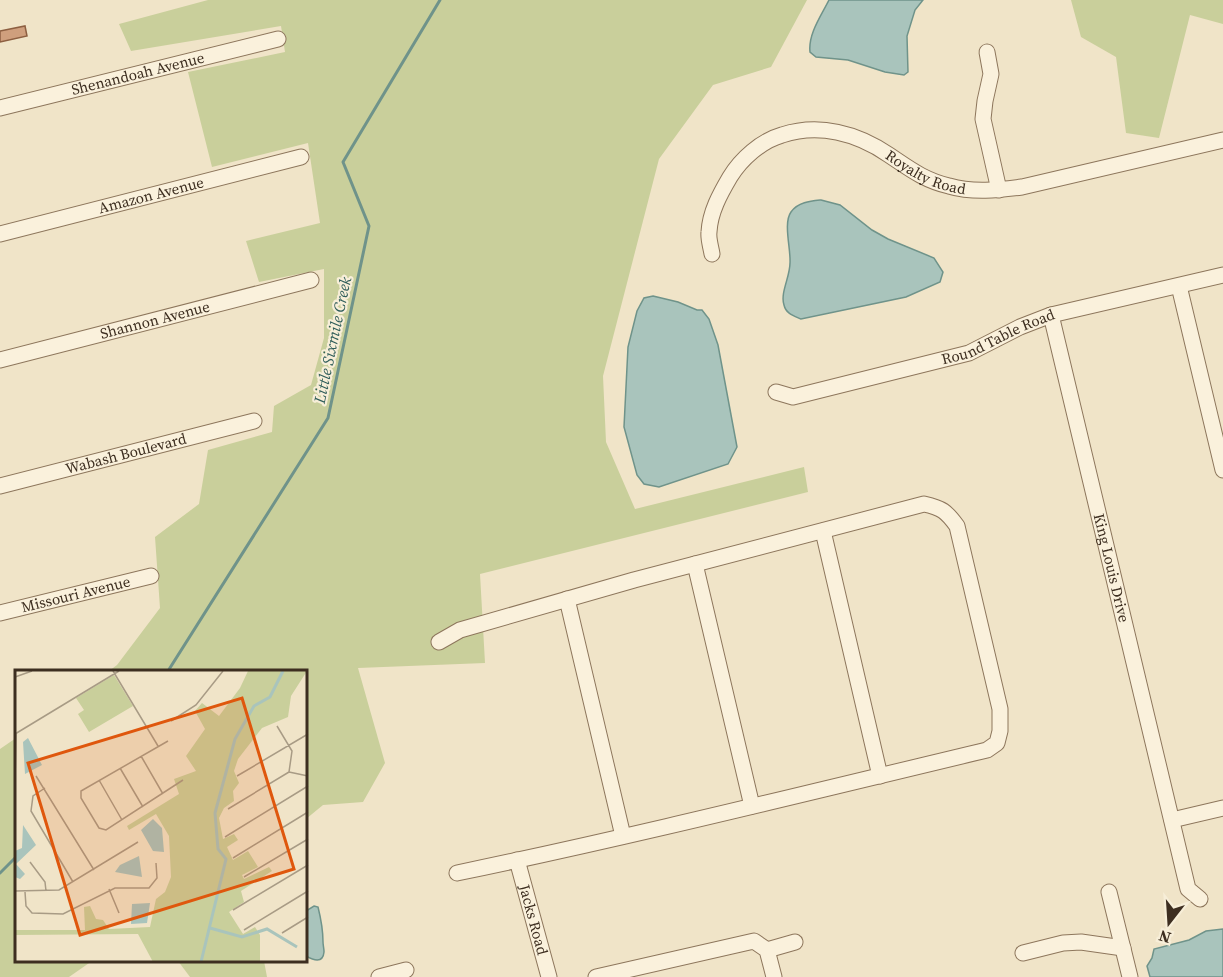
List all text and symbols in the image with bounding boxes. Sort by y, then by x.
street label: Shenandoah Avenue [69,47,207,100]
street label: Royalty Road [882,145,968,199]
street label: Amazon Avenue [96,171,206,218]
water label: Little Sixmile Creek [308,274,356,406]
street label: Shannon Avenue [98,295,212,344]
street label: Round Table Road [939,303,1058,369]
street label: Wabash Boulevard [63,428,189,479]
street label: King Louis Drive [1089,511,1135,625]
street label: Missouri Avenue [19,570,133,617]
inset map [15,670,308,962]
street label: Jacks Road [514,881,554,958]
north arrow [1139,893,1199,953]
text: N [1155,925,1173,950]

